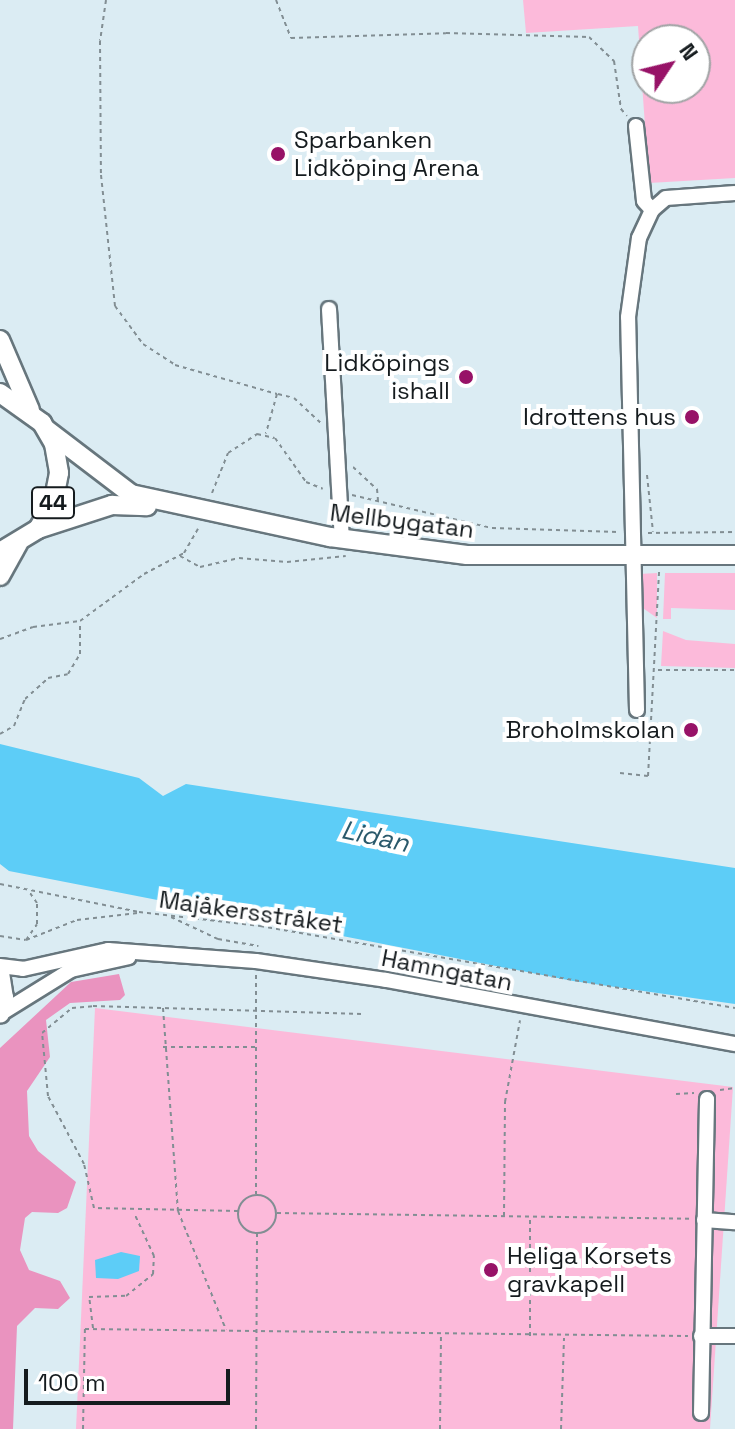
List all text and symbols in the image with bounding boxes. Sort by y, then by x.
north arrow [631,24,711,104]
text: N [673,37,705,65]
place label: Sparbanken Lidköping Arena [294,126,480,182]
marker: Sparbanken Lidköping Arena [269,145,287,163]
place label: Lidköpings ishall [324,349,450,405]
marker: Lidköpings ishall [457,368,475,386]
place label: Idrottens hus [523,403,676,431]
marker: Idrottens hus [683,408,701,426]
road number: 44 [31,485,75,521]
street label: Mellbygatan [328,498,476,544]
place label: Broholmskolan [505,716,675,744]
marker: Broholmskolan [682,721,700,739]
water label: Lidan [338,815,412,859]
street label: Majåkersstråket [157,885,345,939]
street label: Hamngatan [379,943,515,997]
place label: Heliga Korsets gravkapell [507,1242,672,1298]
marker: Heliga Korsets gravkapell [482,1261,500,1279]
scale bar [28,1353,234,1403]
text: 100 m [38,1367,106,1398]

